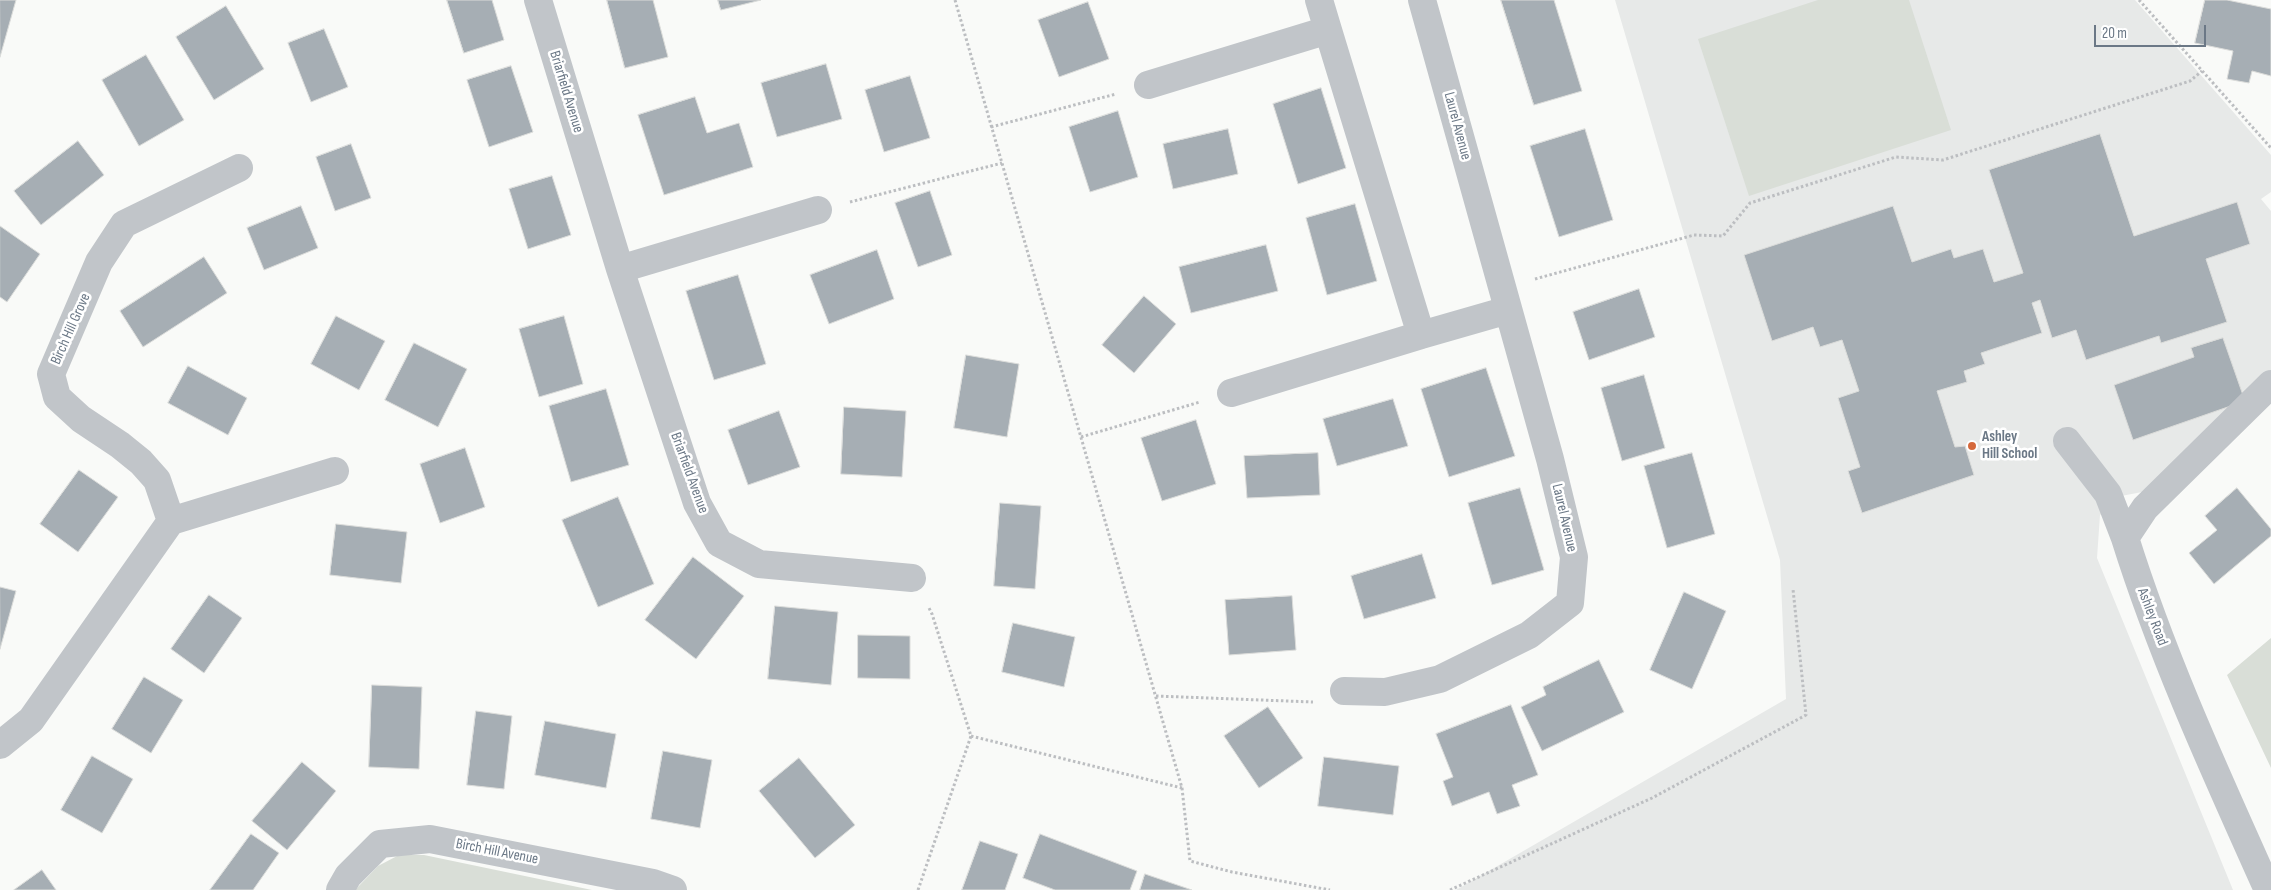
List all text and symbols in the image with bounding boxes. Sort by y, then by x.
scale bar [2096,15,2208,47]
text: 20 m [2102,24,2127,43]
street label: Briarfield Avenue [545,49,587,135]
street label: Laurel Avenue [1439,90,1475,162]
street label: Birch Hill Grove [47,291,95,367]
place label: Ashley Hill School [1982,428,2037,463]
street label: Briarfield Avenue [666,430,712,516]
marker: Ashley Hill School [1966,440,1978,452]
street label: Laurel Avenue [1547,482,1581,554]
street label: Ashley Road [2133,586,2171,648]
street label: Birch Hill Avenue [454,835,540,869]

